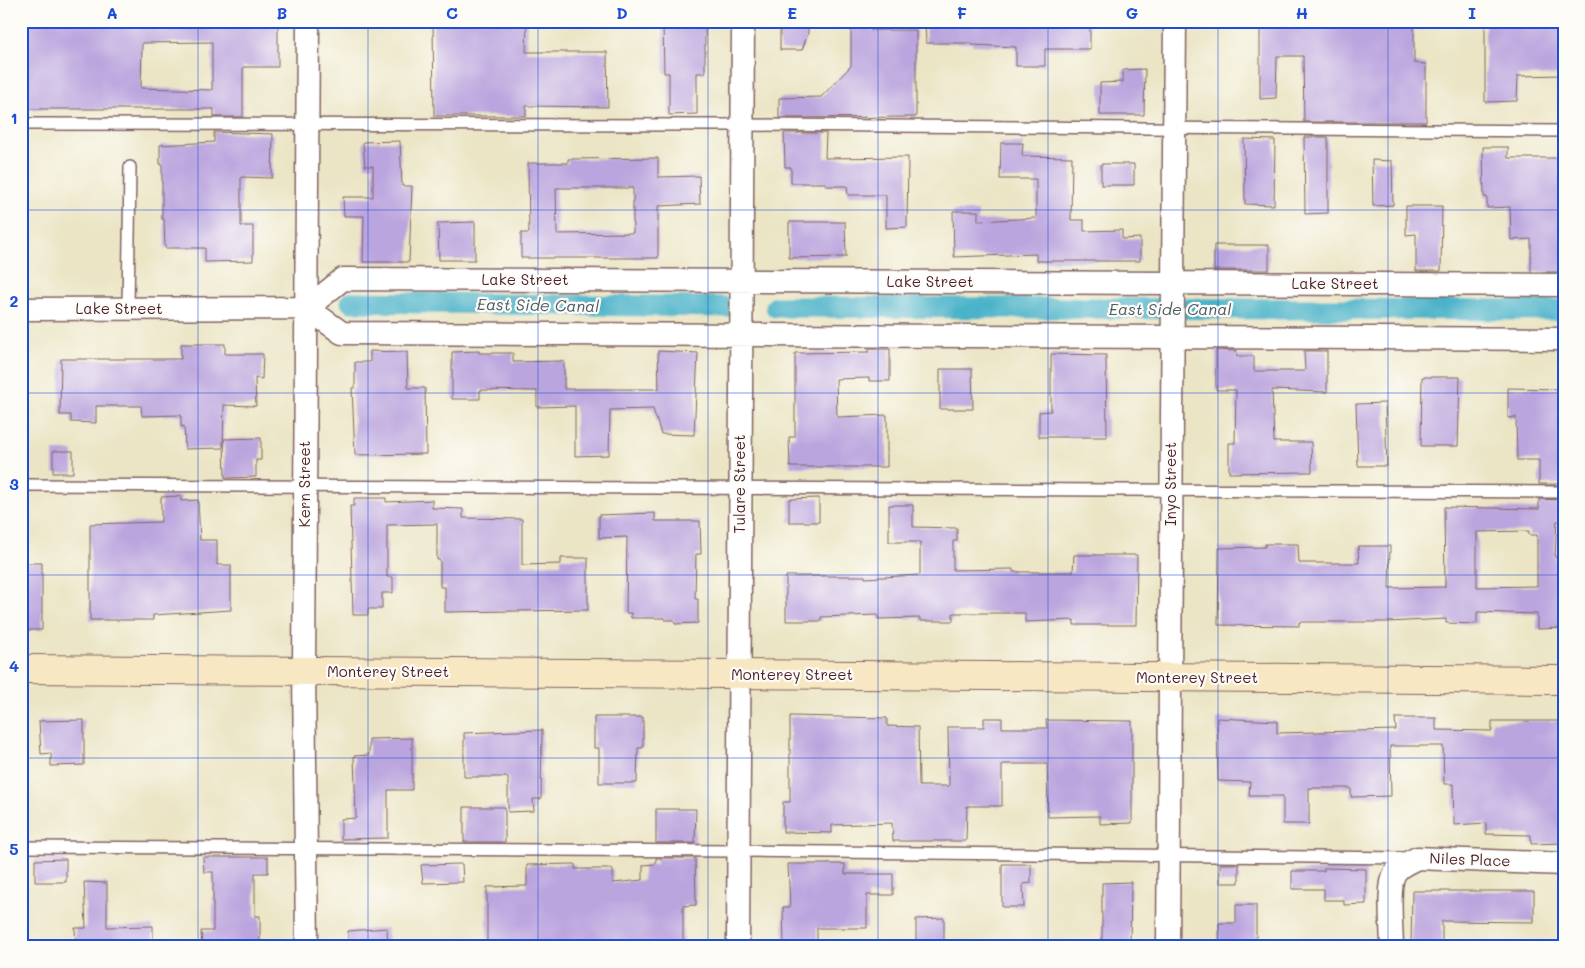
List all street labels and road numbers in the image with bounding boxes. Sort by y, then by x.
street label: Lake Street [481,269,569,289]
street label: Lake Street [886,271,974,291]
street label: Lake Street [1291,273,1379,293]
street label: Lake Street [75,298,163,318]
street label: Tulare Street [729,434,749,534]
street label: Kern Street [294,441,314,527]
street label: Inyo Street [1160,442,1180,526]
street label: Monterey Street [327,661,449,681]
street label: Monterey Street [731,664,853,684]
street label: Monterey Street [1136,667,1258,687]
street label: Niles Place [1429,848,1511,870]

